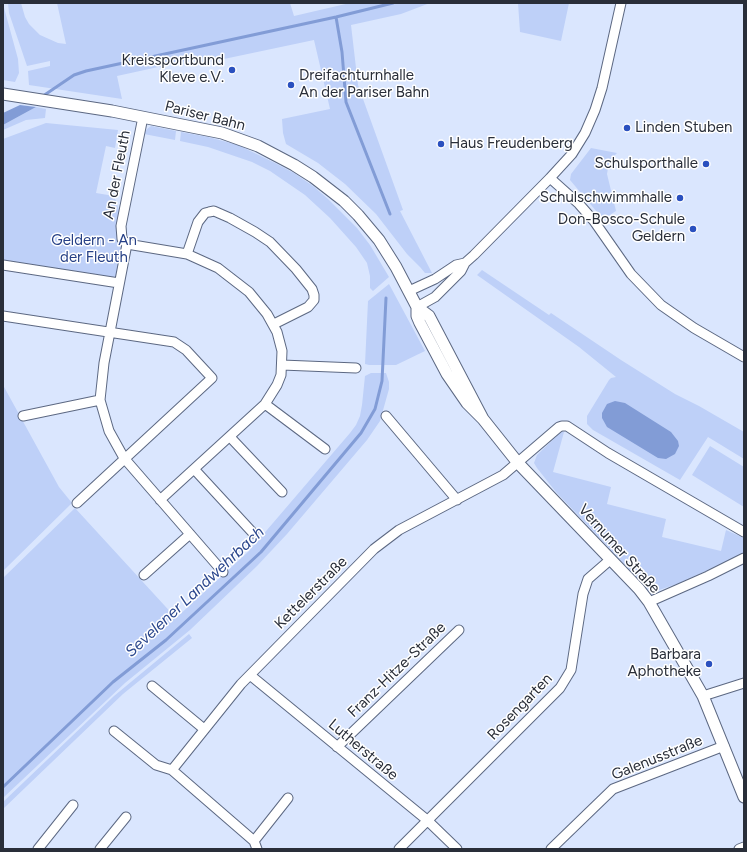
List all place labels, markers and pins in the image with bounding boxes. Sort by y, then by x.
place label: Kreissportbund Kleve e.V. [122,52,224,87]
marker: Kreissportbund Kleve e.V. [227,65,237,75]
place label: Dreifachturnhalle An der Pariser Bahn [299,67,429,102]
marker: Dreifachturnhalle An der Pariser Bahn [286,80,296,90]
place label: Linden Stuben [635,119,732,137]
marker: Linden Stuben [622,123,632,133]
place label: Haus Freudenberg [449,135,573,153]
marker: Haus Freudenberg [436,139,446,149]
place label: Schulsporthalle [595,155,698,173]
marker: Schulsporthalle [701,159,711,169]
place label: Schulschwimmhalle [540,189,672,207]
marker: Schulschwimmhalle [675,193,685,203]
place label: Don-Bosco-Schule Geldern [558,211,685,246]
marker: Don-Bosco-Schule Geldern [688,224,698,234]
place label: Barbara Aphotheke [627,646,701,681]
marker: Barbara Aphotheke [704,659,714,669]

